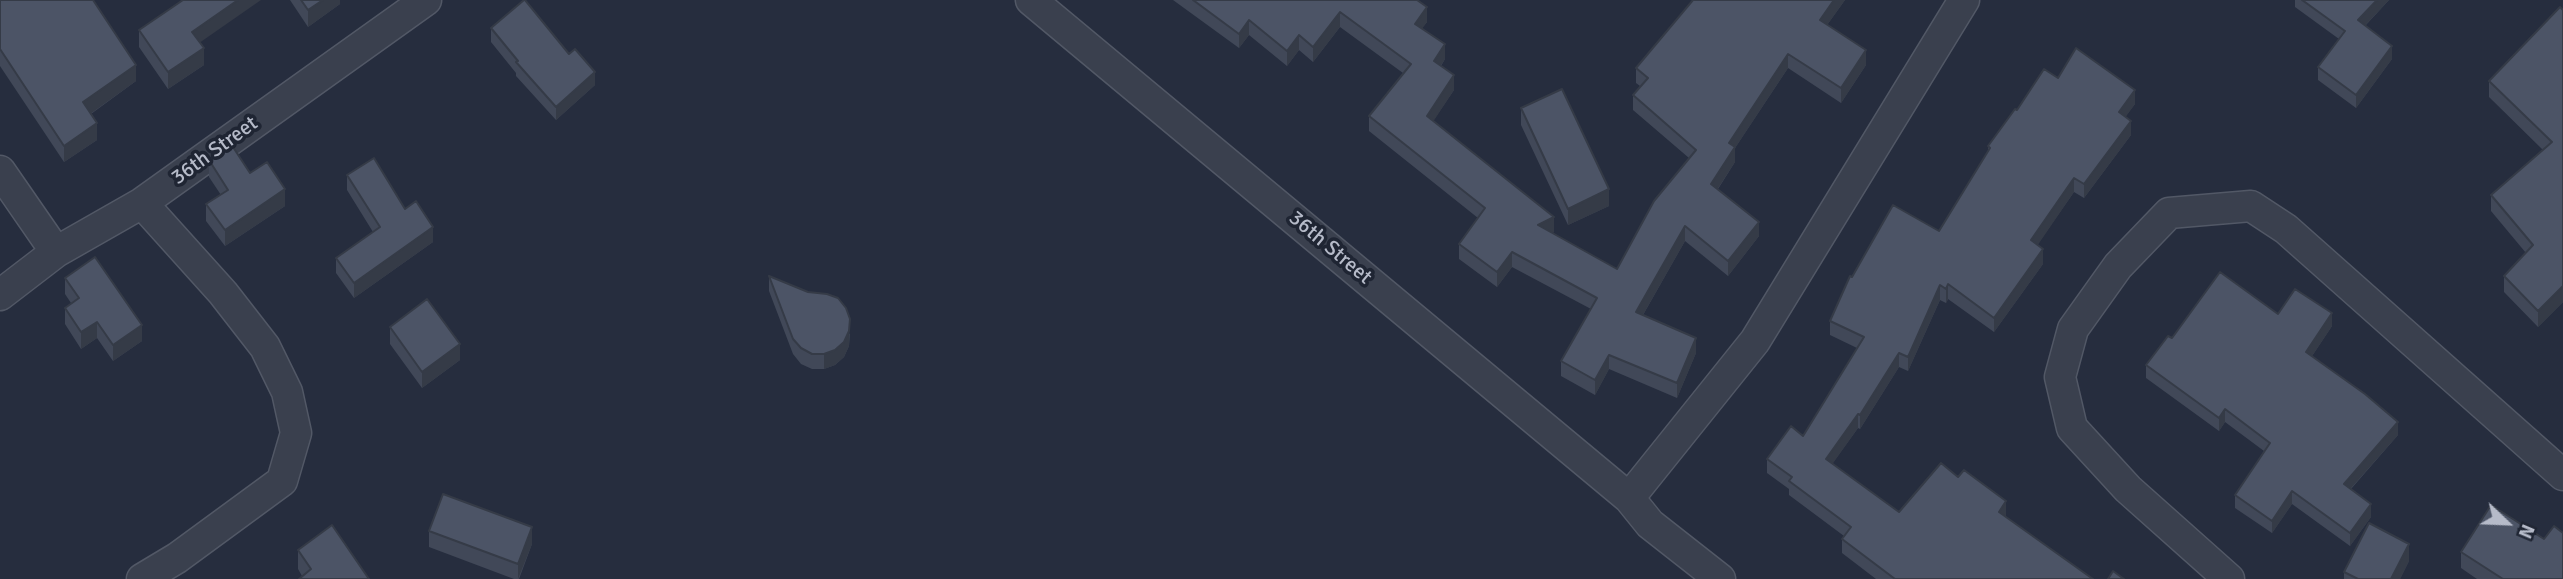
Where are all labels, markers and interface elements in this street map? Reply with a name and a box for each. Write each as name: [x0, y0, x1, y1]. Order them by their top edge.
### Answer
street label: 36th Street: [167, 111, 263, 191]
street label: 36th Street: [1283, 206, 1377, 290]
north arrow: [2472, 488, 2542, 558]
text: N: [2513, 520, 2540, 542]

